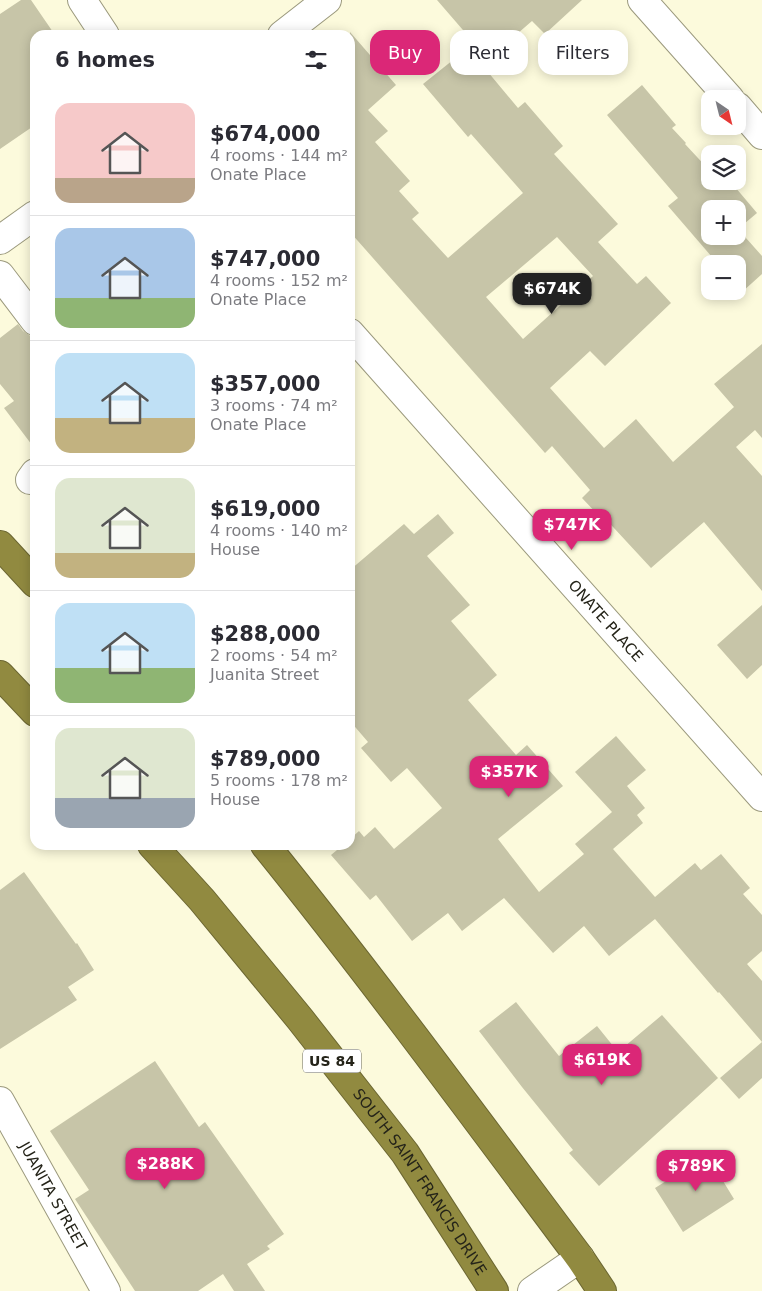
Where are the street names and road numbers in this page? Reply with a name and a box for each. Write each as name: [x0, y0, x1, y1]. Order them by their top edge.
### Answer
street label: ONATE PLACE: [565, 576, 647, 665]
road number: US 84: [303, 1050, 361, 1072]
street label: SOUTH SAINT FRANCIS DRIVE: [349, 1085, 490, 1279]
street label: JUANITA STREET: [15, 1138, 91, 1254]

